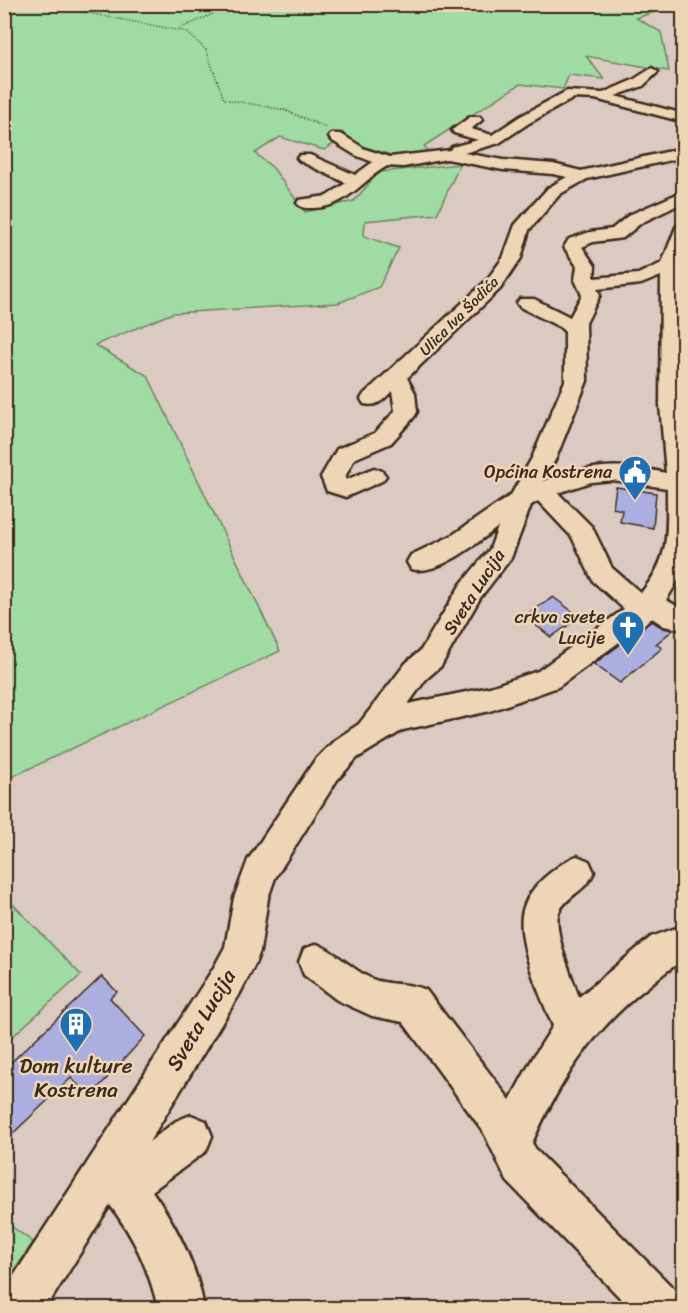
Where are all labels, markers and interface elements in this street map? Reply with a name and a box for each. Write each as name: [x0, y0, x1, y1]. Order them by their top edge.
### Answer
street label: Ulica Iva Šodića: [413, 270, 505, 362]
public building icon: Općina Kostrena: [617, 454, 653, 501]
place label: Općina Kostrena: [484, 456, 613, 488]
street label: Sveta Lucija: [434, 542, 514, 642]
place label: crkva svete Lucije: [515, 601, 605, 654]
church icon: crkva svete Lucije: [610, 609, 646, 656]
street label: Sveta Lucija: [155, 961, 247, 1078]
building icon: Dom kulture Kostrena: [58, 1006, 94, 1053]
place label: Dom kulture Kostrena: [19, 1047, 133, 1109]

